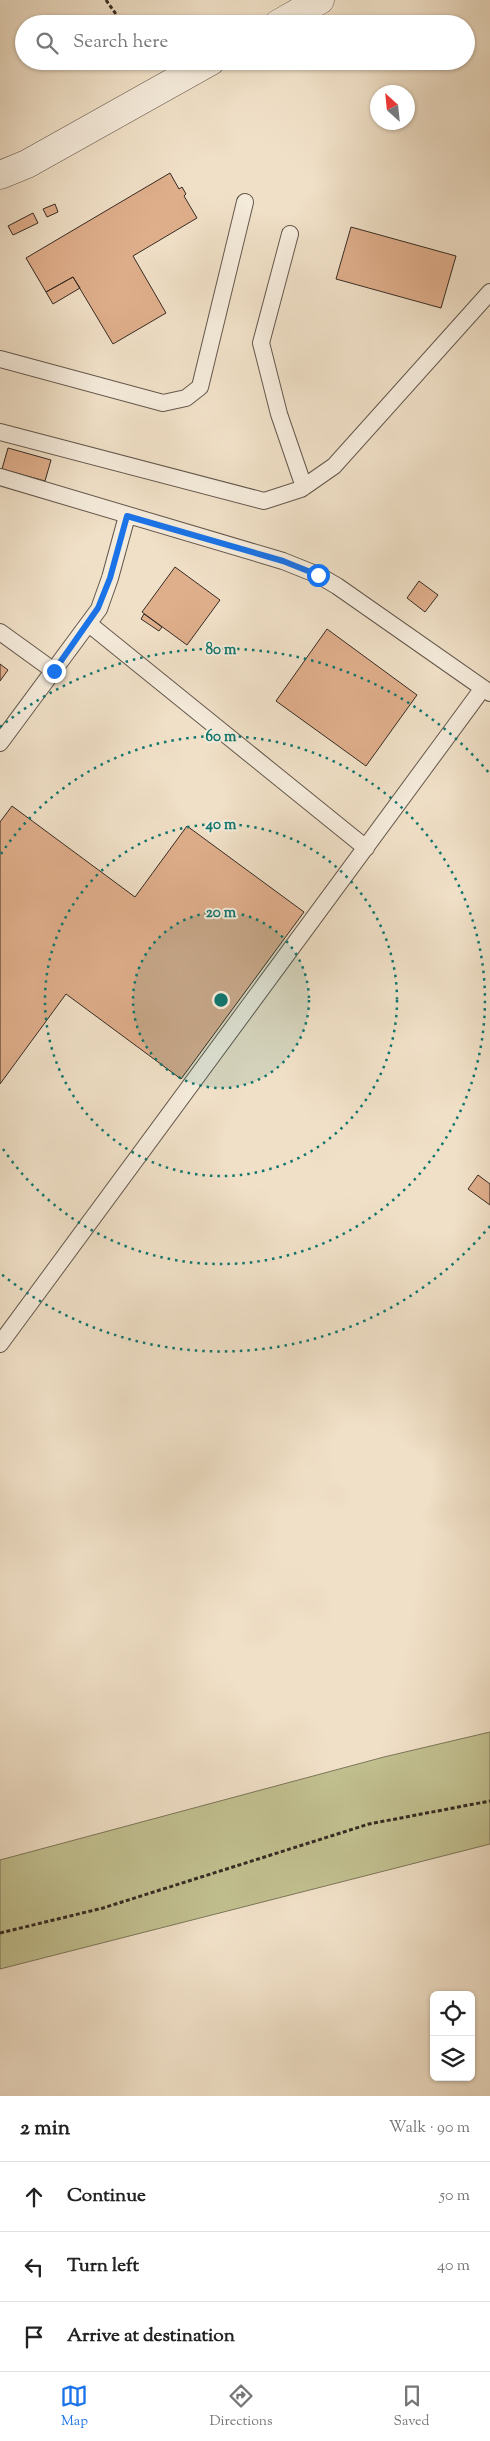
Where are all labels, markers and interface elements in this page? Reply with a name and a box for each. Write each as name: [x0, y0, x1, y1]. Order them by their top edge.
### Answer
search box: [15, 15, 475, 70]
icon: search: [33, 29, 61, 57]
text: Search here: [73, 29, 168, 56]
north arrow: [370, 85, 415, 130]
route start: [307, 564, 330, 587]
text: 80 m: [205, 640, 237, 661]
route end: [43, 660, 66, 683]
text: 60 m: [206, 727, 237, 748]
text: 40 m: [205, 815, 237, 836]
text: 20 m: [206, 903, 237, 924]
centre of rings: [212, 991, 230, 1009]
map controls: [430, 1991, 475, 2081]
button: locate: [430, 1991, 475, 2036]
button: layers: [430, 2036, 475, 2081]
text: 2 min: [20, 2114, 70, 2144]
text: Walk · 90 m: [389, 2117, 470, 2140]
icon: ahead: [20, 2183, 48, 2211]
text: Continue: [67, 2183, 146, 2210]
text: 50 m: [439, 2185, 470, 2208]
icon: left: [20, 2253, 48, 2281]
text: Turn left: [67, 2253, 139, 2280]
text: 40 m: [437, 2255, 470, 2278]
icon: arrive: [20, 2323, 48, 2351]
text: Arrive at destination: [67, 2323, 235, 2350]
tab: Map: [60, 2382, 88, 2432]
tab: Directions: [209, 2382, 273, 2432]
tab: Saved: [394, 2382, 429, 2432]

